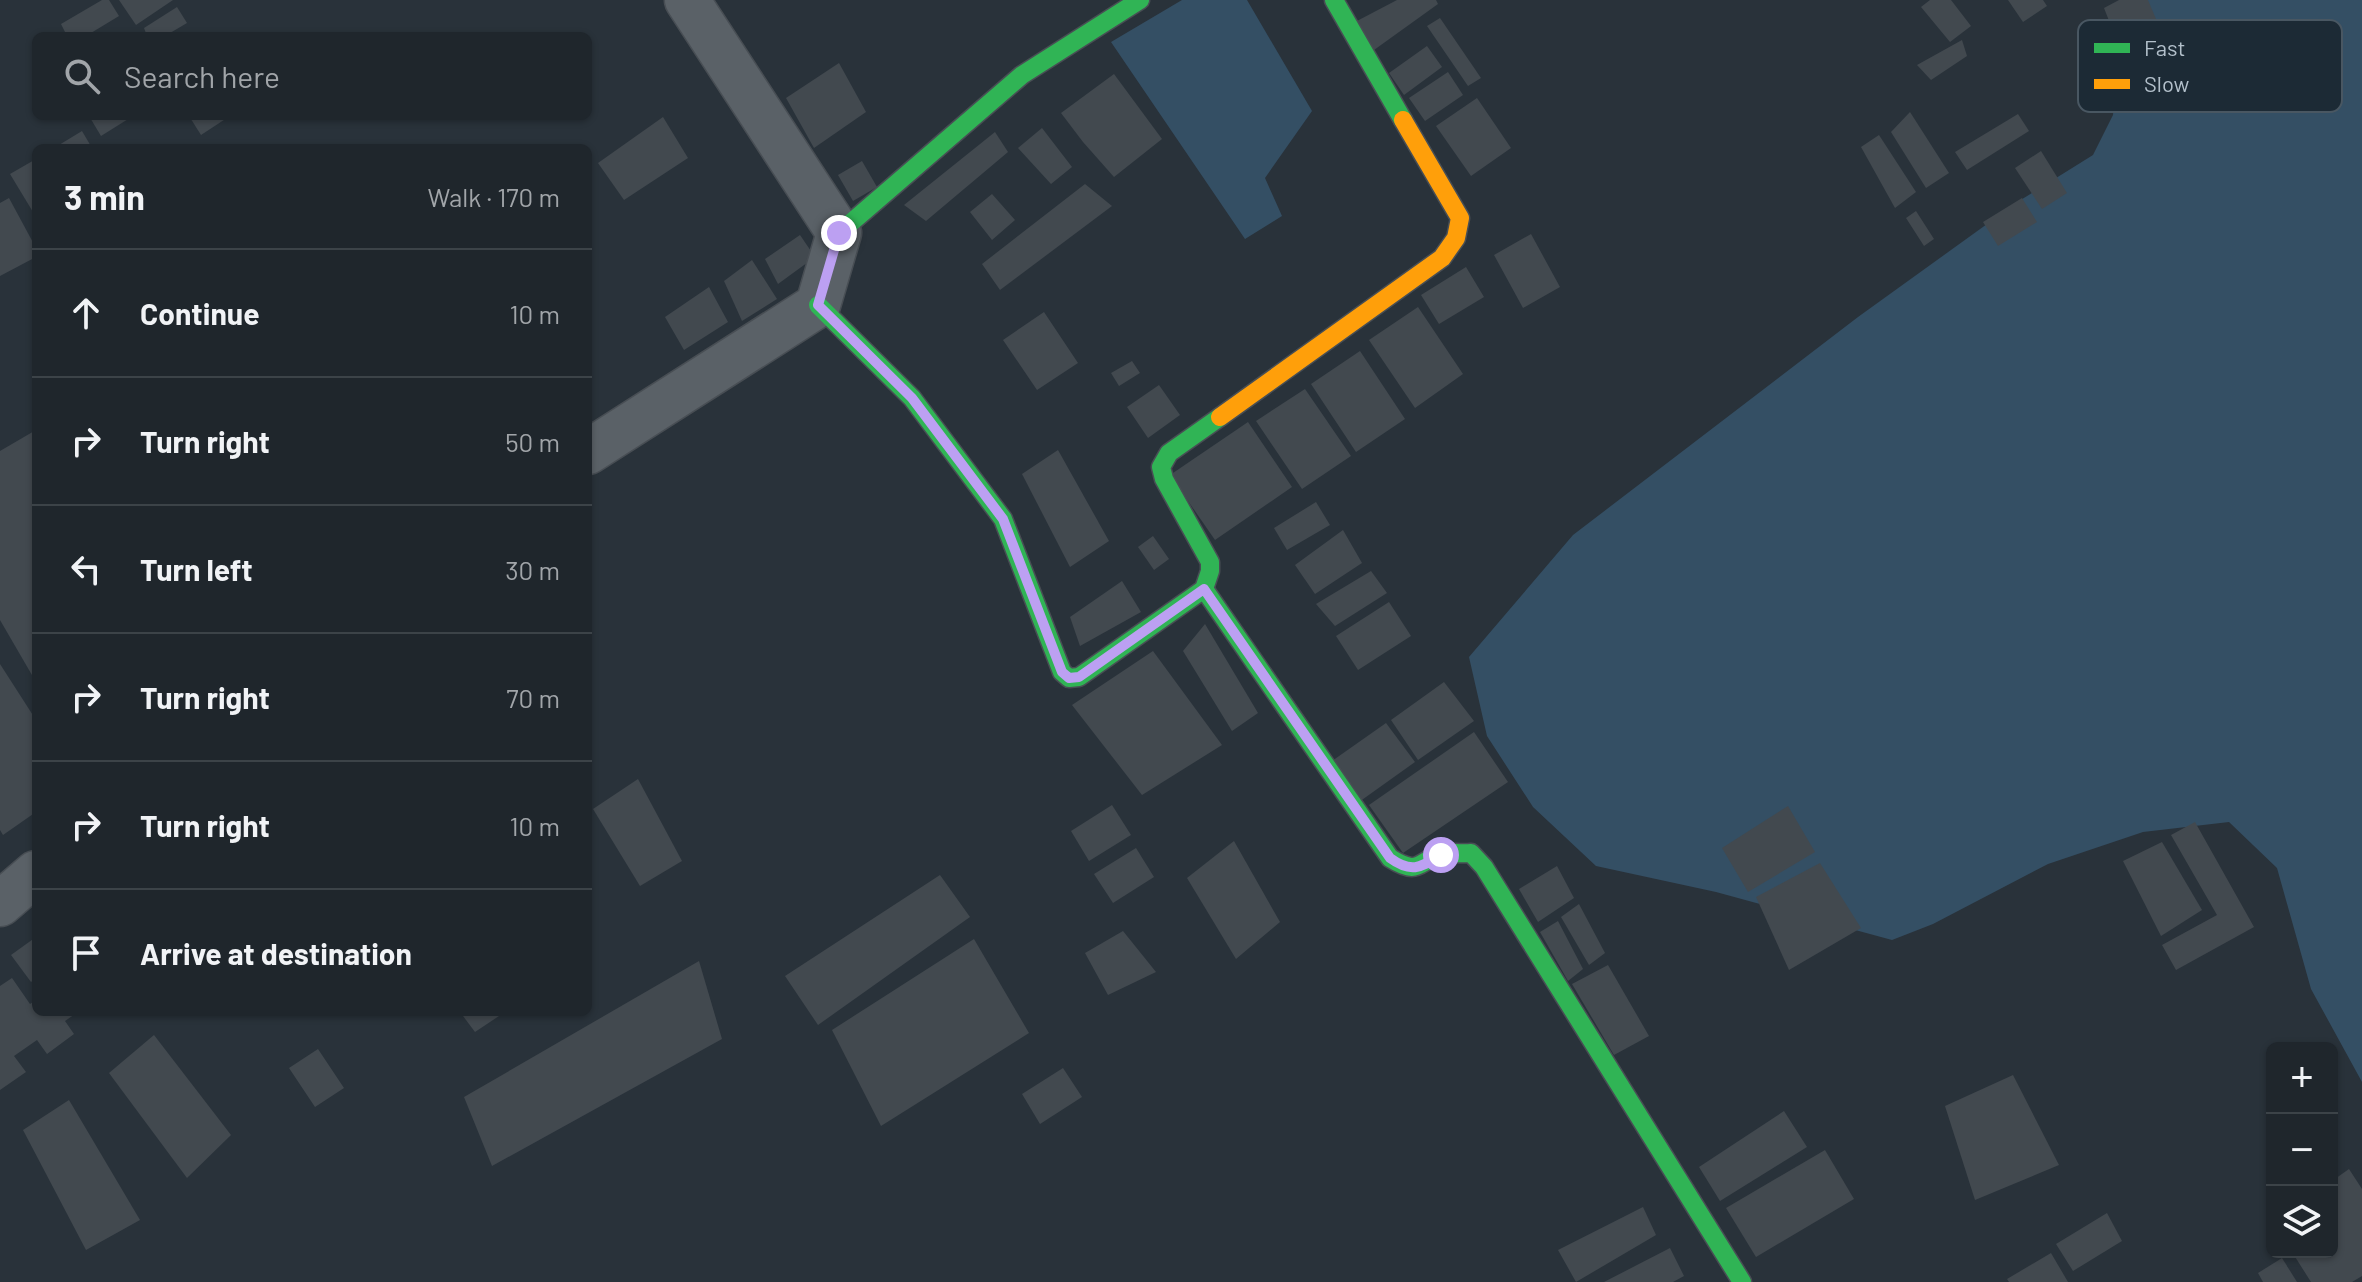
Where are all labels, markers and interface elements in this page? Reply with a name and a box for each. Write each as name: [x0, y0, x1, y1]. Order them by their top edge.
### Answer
legend: [2078, 20, 2342, 112]
search box: [32, 32, 592, 120]
text: Fast: [2144, 34, 2186, 60]
icon: search: [60, 54, 104, 98]
text: Search here: [124, 58, 280, 94]
text: Slow: [2144, 70, 2189, 96]
text: 3 min: [64, 176, 145, 217]
text: Walk · 170 m: [427, 181, 560, 212]
route end: [821, 215, 857, 251]
icon: ahead: [64, 291, 108, 335]
text: Continue: [140, 295, 260, 331]
text: 10 m: [510, 298, 560, 329]
icon: right: [64, 419, 108, 463]
text: Turn right: [140, 423, 270, 459]
text: 50 m: [505, 426, 560, 457]
icon: left: [64, 547, 108, 591]
text: Turn left: [140, 551, 253, 587]
text: 30 m: [505, 554, 560, 585]
icon: right: [64, 675, 108, 719]
text: Turn right: [140, 679, 270, 715]
text: 70 m: [506, 682, 560, 713]
icon: right: [64, 803, 108, 847]
text: Turn right: [140, 807, 270, 843]
text: 10 m: [510, 810, 560, 841]
route start: [1423, 837, 1459, 873]
icon: arrive: [64, 931, 108, 975]
text: Arrive at destination: [140, 935, 412, 971]
map controls: [2266, 1042, 2338, 1258]
button: +: [2266, 1042, 2338, 1114]
button: −: [2266, 1114, 2338, 1186]
button: layers: [2266, 1186, 2338, 1258]

